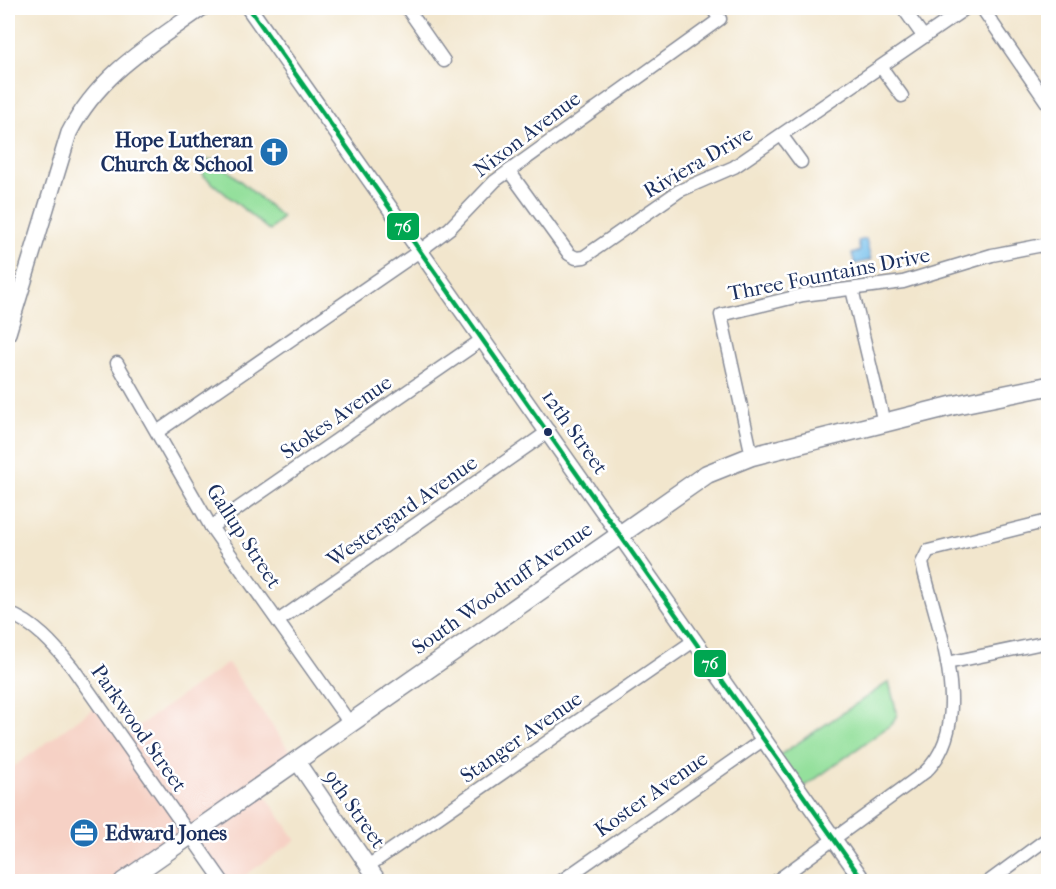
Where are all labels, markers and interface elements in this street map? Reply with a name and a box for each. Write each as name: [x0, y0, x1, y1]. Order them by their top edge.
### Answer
street label: Nixon Avenue: [469, 86, 585, 182]
street label: Riviera Drive: [639, 121, 757, 203]
place label: Hope Lutheran Church & School: [101, 128, 254, 176]
church icon: Hope Lutheran Church & School: [258, 136, 290, 168]
line badge: 76: [386, 212, 420, 241]
text: 76: [394, 217, 412, 236]
street label: Three Fountains Drive: [726, 243, 932, 305]
street label: Stokes Avenue: [276, 370, 396, 464]
street label: 12th Street: [537, 385, 613, 479]
unlabelled marker: [542, 426, 554, 438]
street label: Westergard Avenue: [322, 450, 482, 572]
street label: Gallup Street: [201, 479, 287, 593]
street label: South Woodruff Avenue: [407, 517, 597, 659]
line badge: 76: [693, 649, 727, 678]
text: 76: [701, 654, 719, 673]
street label: Parkwood Street: [86, 660, 192, 797]
street label: Stanger Avenue: [456, 686, 586, 788]
street label: Koster Avenue: [590, 746, 712, 842]
street label: 9th Street: [319, 765, 391, 853]
office icon: Edward Jones: [68, 817, 100, 849]
place label: Edward Jones: [105, 821, 227, 845]

